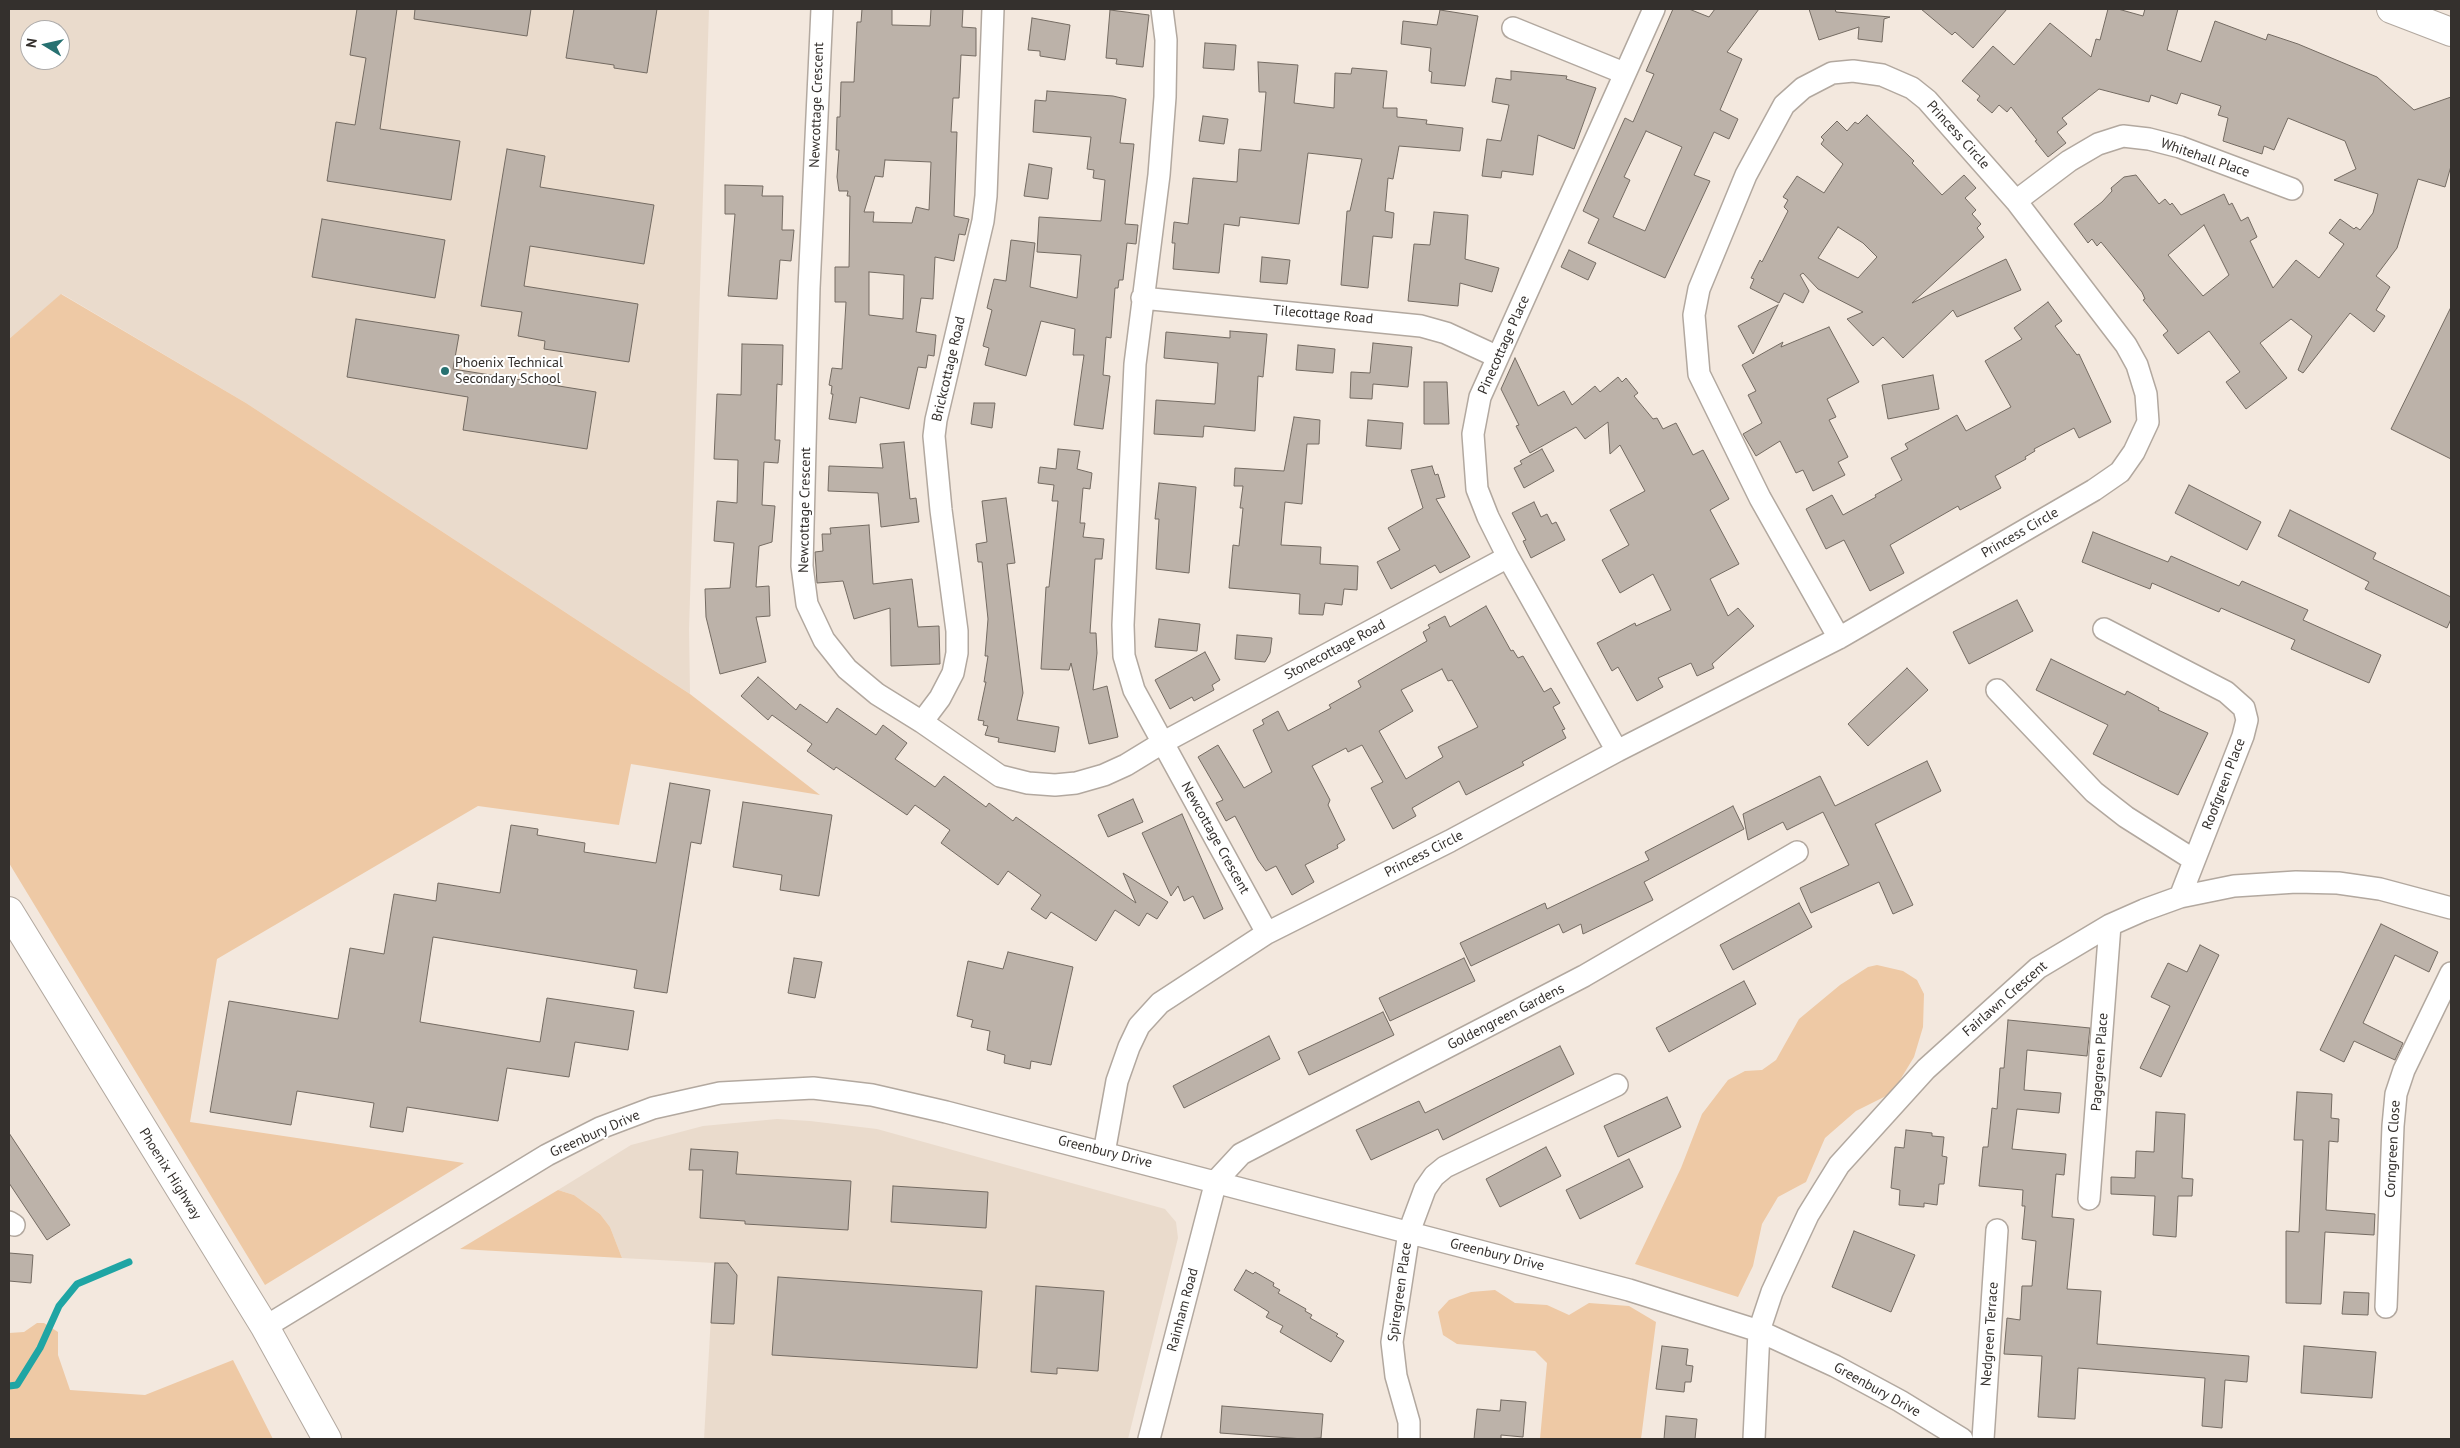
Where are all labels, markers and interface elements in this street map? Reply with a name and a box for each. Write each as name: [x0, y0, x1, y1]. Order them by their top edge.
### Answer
north arrow: [20, 20, 70, 70]
text: N: [22, 37, 41, 49]
street label: Newcottage Crescent: [806, 42, 828, 168]
street label: Princess Circle: [1923, 97, 1993, 173]
street label: Whitehall Place: [2158, 135, 2252, 181]
street label: Pinecottage Place: [1475, 293, 1533, 397]
street label: Tilecottage Road: [1272, 302, 1374, 328]
street label: Brickcottage Road: [929, 315, 969, 423]
place label: Phoenix Technical Secondary School: [455, 355, 563, 388]
marker: Phoenix Technical Secondary School: [439, 365, 451, 377]
street label: Newcottage Crescent: [796, 447, 814, 573]
street label: Princess Circle: [1978, 504, 2062, 562]
street label: Stonecottage Road: [1282, 616, 1388, 684]
street label: Roofgreen Place: [2199, 736, 2249, 832]
street label: Newcottage Crescent: [1177, 779, 1253, 897]
street label: Princess Circle: [1382, 827, 1466, 881]
street label: Fairlawn Crescent: [1959, 958, 2051, 1040]
street label: Goldengreen Gardens: [1445, 980, 1567, 1054]
street label: Pagegreen Place: [2088, 1012, 2112, 1112]
street label: Corngreen Close: [2382, 1100, 2404, 1198]
street label: Greenbury Drive: [547, 1107, 643, 1161]
street label: Phoenix Highway: [135, 1125, 205, 1223]
street label: Greenbury Drive: [1056, 1132, 1154, 1172]
street label: Greenbury Drive: [1448, 1235, 1546, 1275]
street label: Spiregreen Place: [1385, 1241, 1415, 1343]
street label: Rainham Road: [1164, 1266, 1202, 1354]
street label: Nedgreen Terrace: [1978, 1281, 2002, 1387]
street label: Greenbury Drive: [1831, 1359, 1923, 1421]

